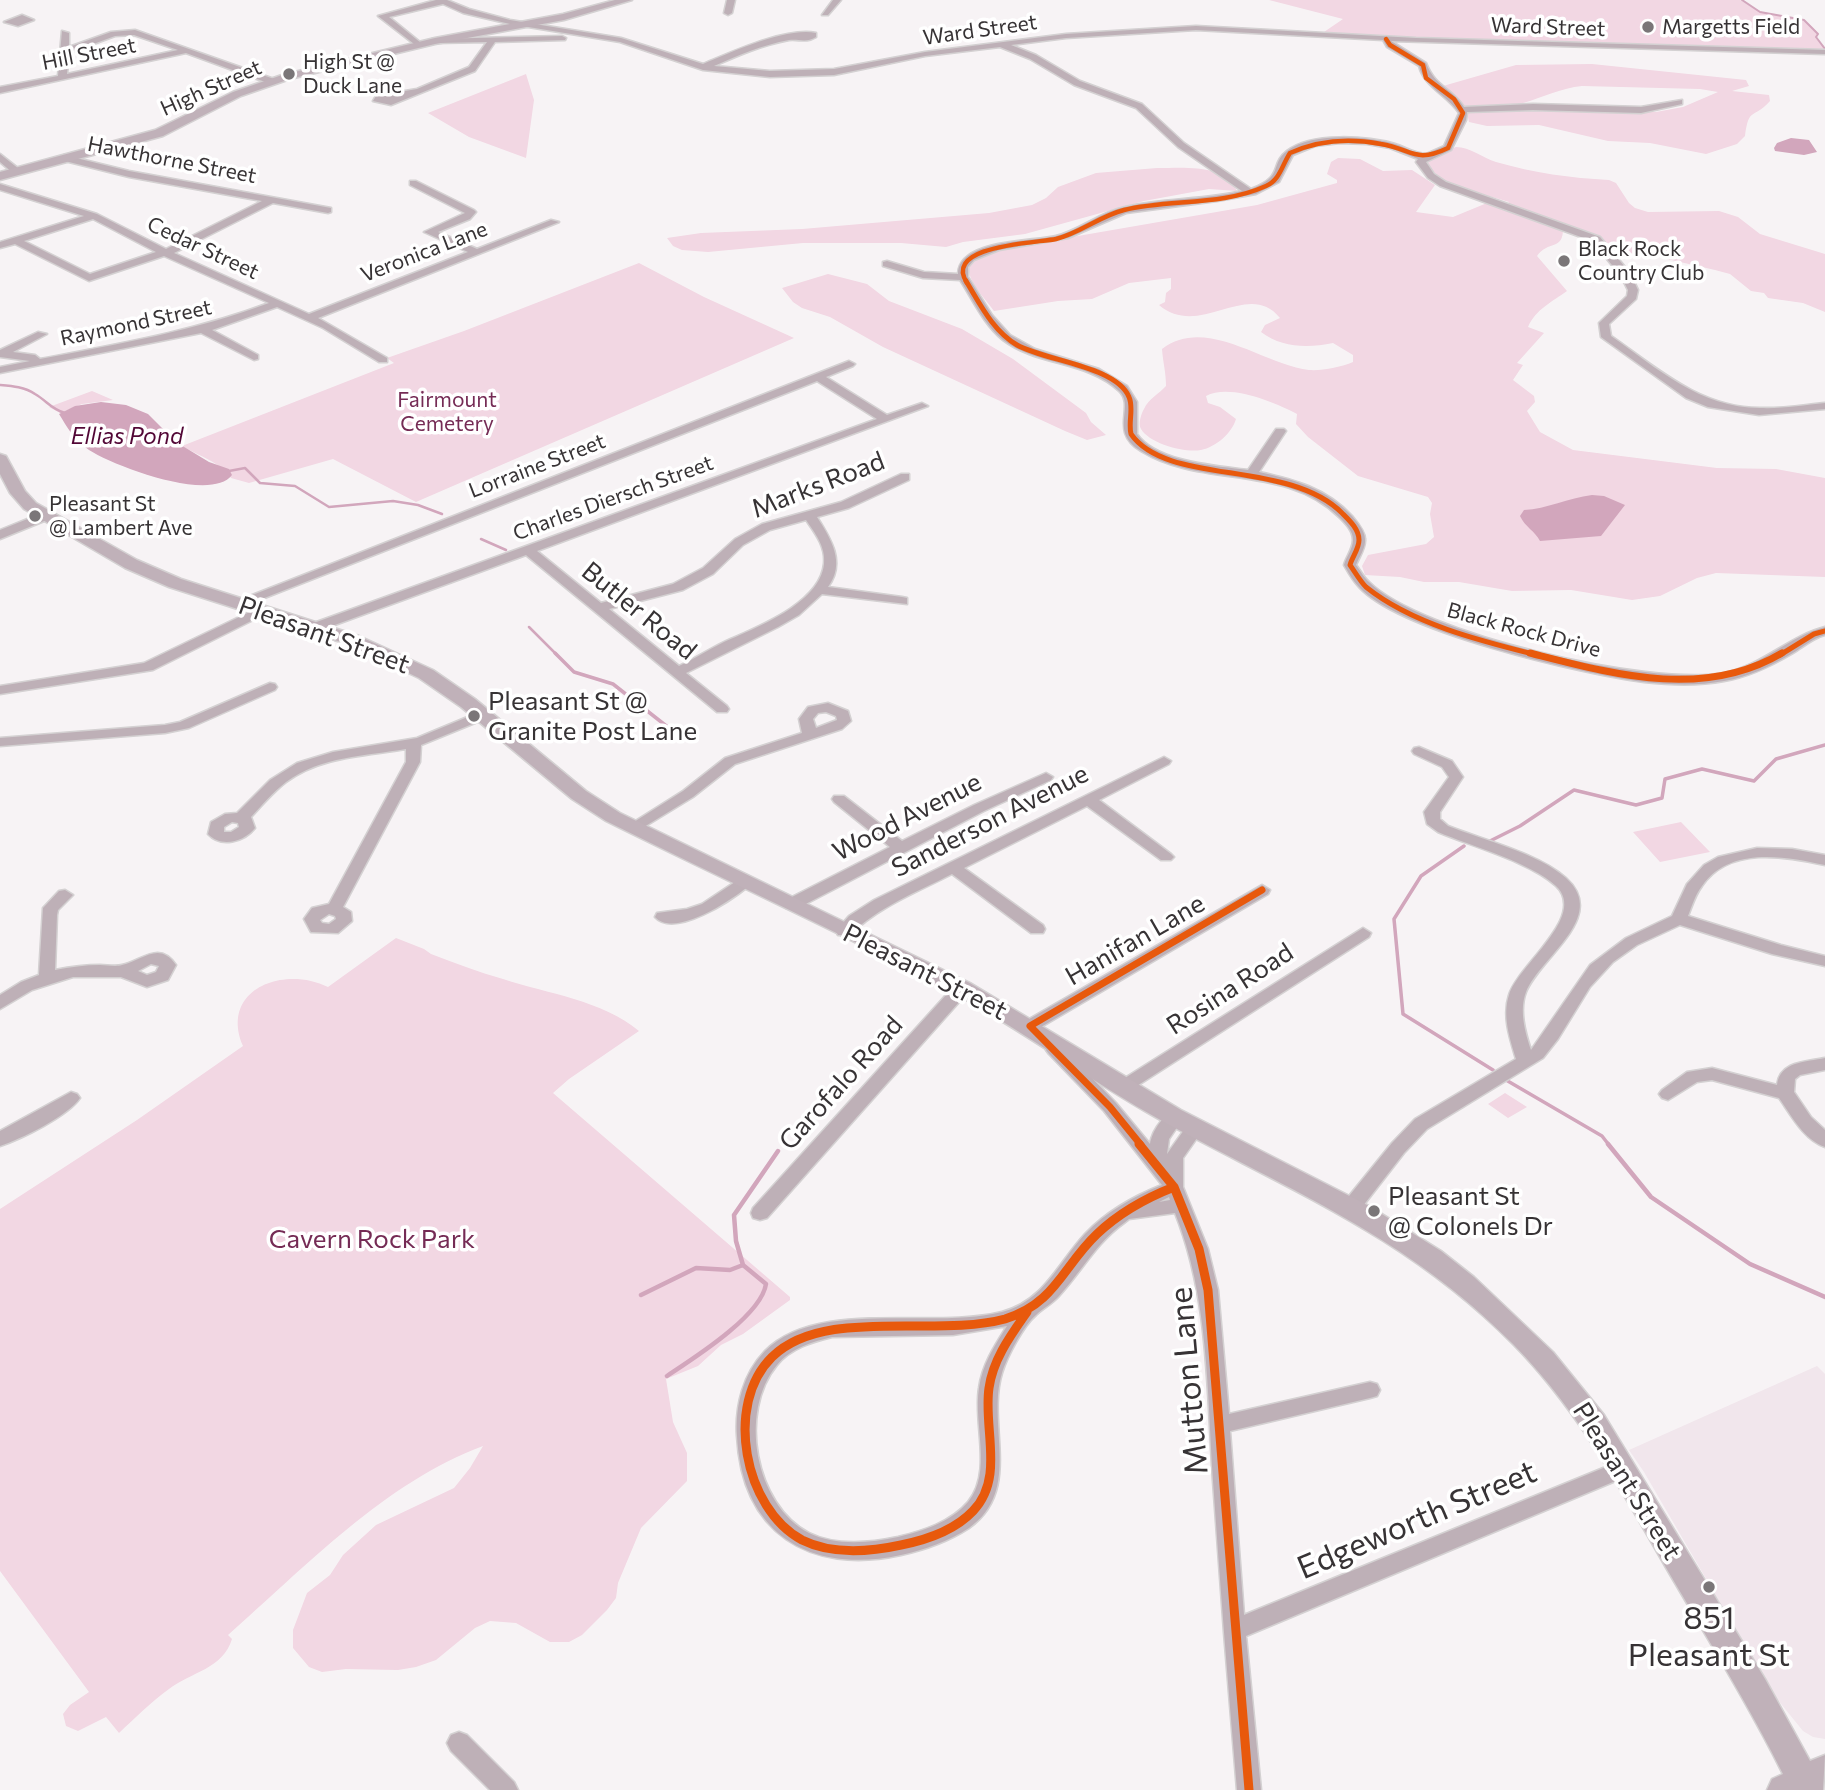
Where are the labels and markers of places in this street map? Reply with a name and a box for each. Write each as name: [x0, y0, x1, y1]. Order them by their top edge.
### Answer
place label: Margetts Field: [1662, 14, 1800, 40]
marker: Margetts Field: [1640, 19, 1656, 35]
place label: High St @ Duck Lane: [303, 49, 402, 99]
marker: High St @ Duck Lane: [281, 66, 297, 82]
place label: Black Rock Country Club: [1578, 236, 1704, 286]
marker: Black Rock Country Club: [1556, 253, 1572, 269]
place label: Pleasant St @ Lambert Ave: [49, 491, 193, 541]
marker: Pleasant St @ Lambert Ave: [27, 508, 43, 524]
place label: Pleasant St @ Granite Post Lane: [488, 685, 697, 746]
marker: Pleasant St @ Granite Post Lane: [466, 708, 482, 724]
place label: Pleasant St @ Colonels Dr: [1388, 1180, 1553, 1242]
marker: Pleasant St @ Colonels Dr: [1366, 1203, 1382, 1219]
marker: 851 Pleasant St: [1701, 1579, 1717, 1595]
place label: 851 Pleasant St: [1628, 1599, 1790, 1674]

